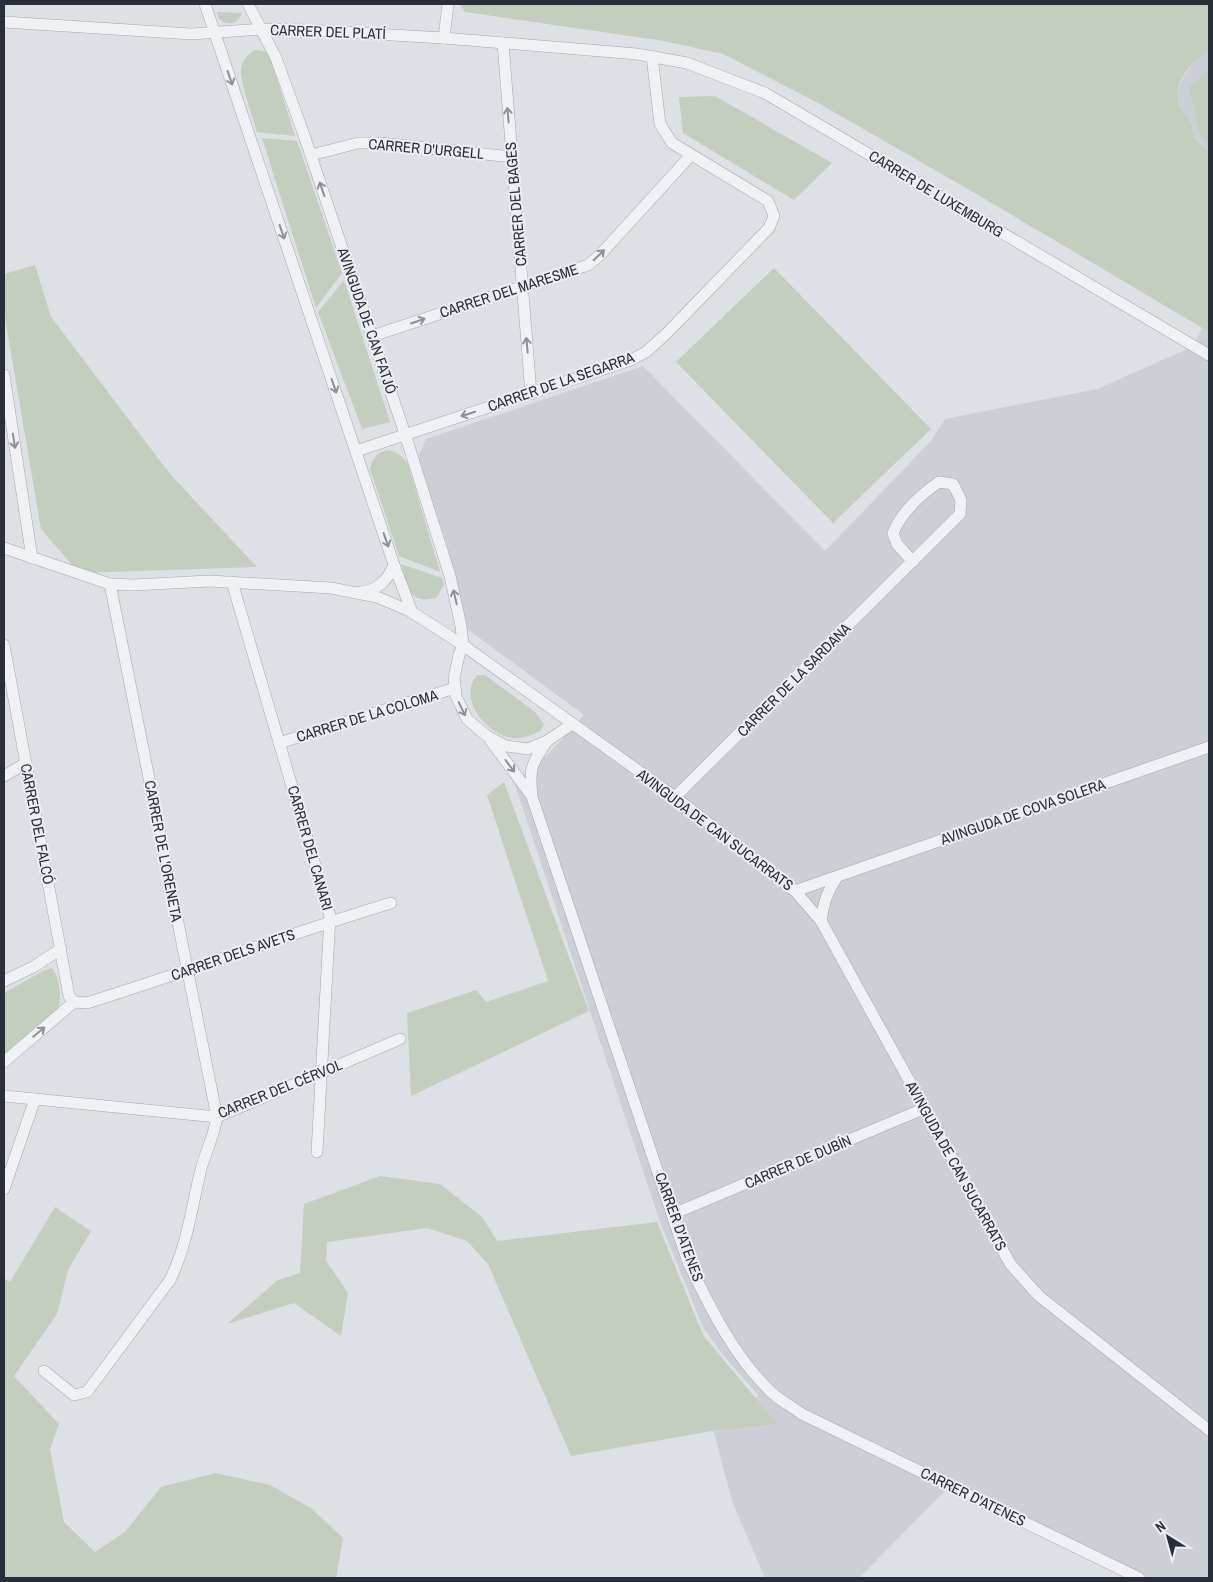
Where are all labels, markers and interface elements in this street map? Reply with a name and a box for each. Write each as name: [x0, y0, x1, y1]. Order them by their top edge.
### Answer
street label: CARRER DEL PLATÍ: [270, 19, 387, 44]
one-way arrow: [226, 70, 235, 86]
one-way arrow: [504, 107, 513, 123]
street label: CARRER D'URGELL: [367, 133, 485, 164]
street label: CARRER DEL BAGES: [500, 141, 531, 267]
street label: CARRER DE LUXEMBURG: [865, 145, 1008, 242]
one-way arrow: [317, 182, 326, 197]
one-way arrow: [278, 224, 287, 240]
street label: AVINGUDA DE CAN FATJÓ: [332, 244, 402, 397]
one-way arrow: [592, 249, 605, 261]
street label: CARRER DEL MARESME: [437, 258, 581, 323]
one-way arrow: [410, 316, 425, 325]
one-way arrow: [522, 338, 531, 354]
street label: CARRER DE LA SEGARRA: [485, 346, 638, 416]
one-way arrow: [330, 378, 339, 394]
one-way arrow: [460, 410, 476, 419]
one-way arrow: [9, 432, 19, 448]
one-way arrow: [382, 532, 391, 548]
one-way arrow: [450, 590, 459, 606]
street label: CARRER DE LA SARDANA: [732, 618, 856, 741]
street label: CARRER DE LA COLOMA: [294, 684, 441, 747]
one-way arrow: [457, 701, 467, 716]
one-way arrow: [505, 759, 515, 773]
street label: CARRER DEL FALCÓ: [15, 762, 59, 886]
street label: AVINGUDA DE CAN SUCARRATS: [632, 763, 798, 895]
street label: AVINGUDA DE COVA SOLERA: [937, 773, 1109, 850]
street label: CARRER DE L'ORENETA: [139, 778, 188, 924]
street label: CARRER DEL CANARI: [283, 783, 338, 913]
street label: CARRER DELS AVETS: [168, 923, 298, 986]
one-way arrow: [32, 1026, 45, 1037]
street label: CARRER DEL CÉRVOL: [214, 1054, 345, 1123]
street label: AVINGUDA DE CAN SUCARRATS: [900, 1076, 1012, 1254]
street label: CARRER DE DUBÍN: [741, 1130, 854, 1194]
street label: CARRER D'ATENES: [650, 1169, 709, 1284]
street label: CARRER D'ATENES: [917, 1462, 1029, 1531]
north arrow: [1143, 1512, 1193, 1562]
text: N: [1151, 1517, 1169, 1536]

